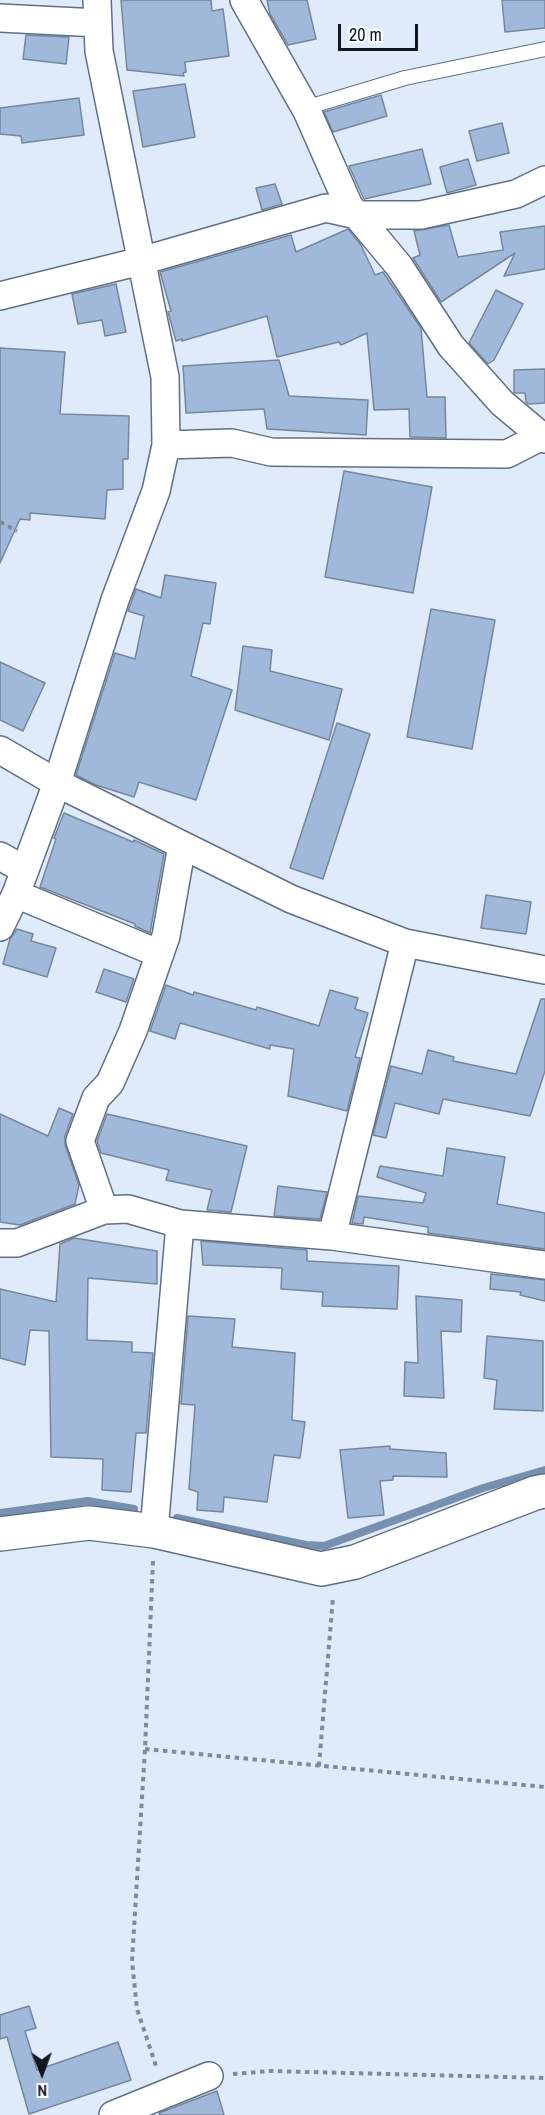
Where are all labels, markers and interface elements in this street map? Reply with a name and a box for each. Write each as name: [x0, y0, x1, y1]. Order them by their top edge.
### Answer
scale bar: [341, 12, 420, 50]
text: 20 m: [349, 22, 382, 47]
north arrow: [12, 2043, 72, 2103]
text: N: [37, 2080, 47, 2102]

